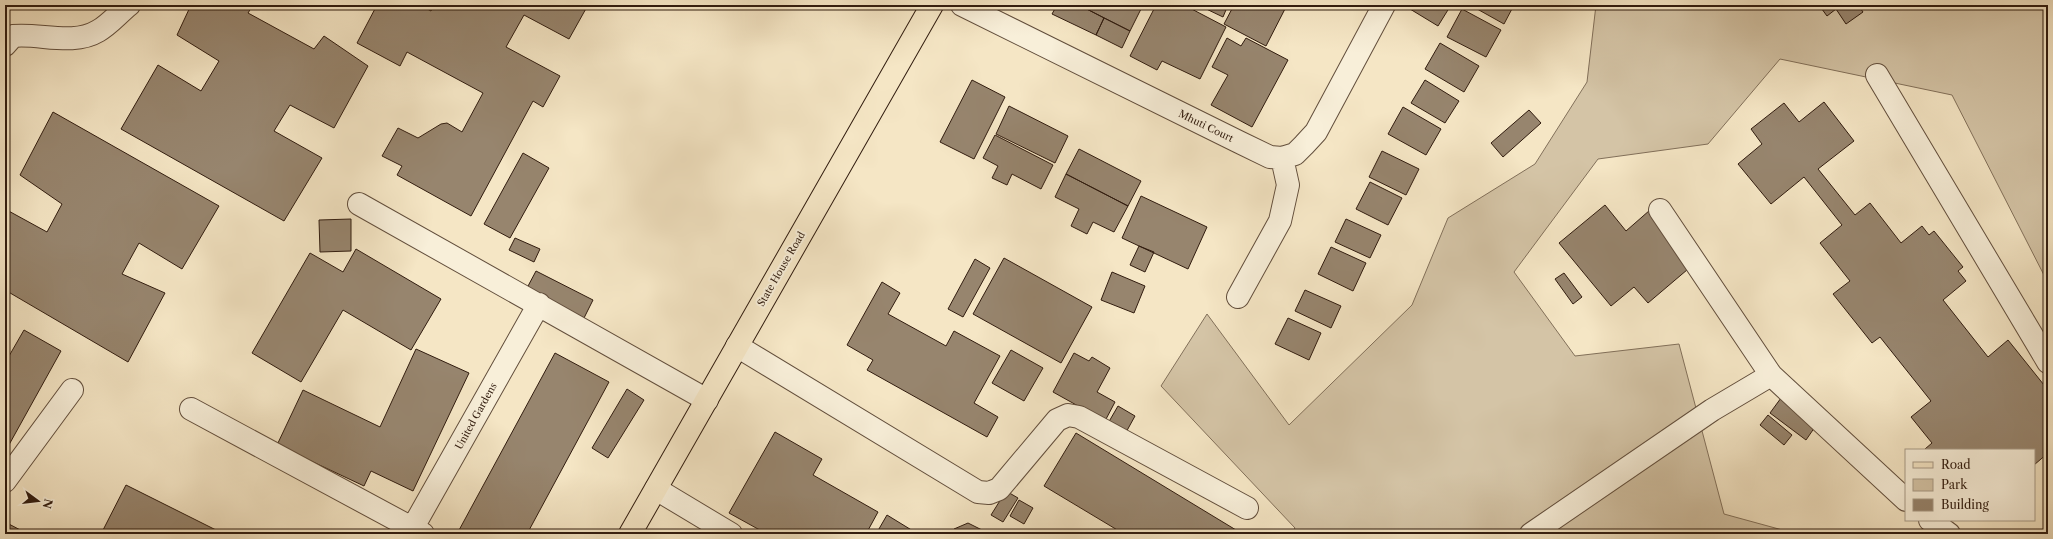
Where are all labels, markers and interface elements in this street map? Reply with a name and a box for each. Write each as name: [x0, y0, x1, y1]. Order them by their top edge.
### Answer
street label: Mhuti Court: [1176, 107, 1236, 145]
street label: State House Road: [754, 229, 808, 309]
street label: United Gardens: [452, 380, 500, 452]
legend: [1905, 449, 2035, 521]
text: Road: [1941, 457, 1971, 472]
text: Park: [1941, 477, 1968, 492]
north arrow: [18, 481, 58, 521]
text: N: [40, 497, 56, 510]
text: Building: [1941, 497, 1989, 512]

